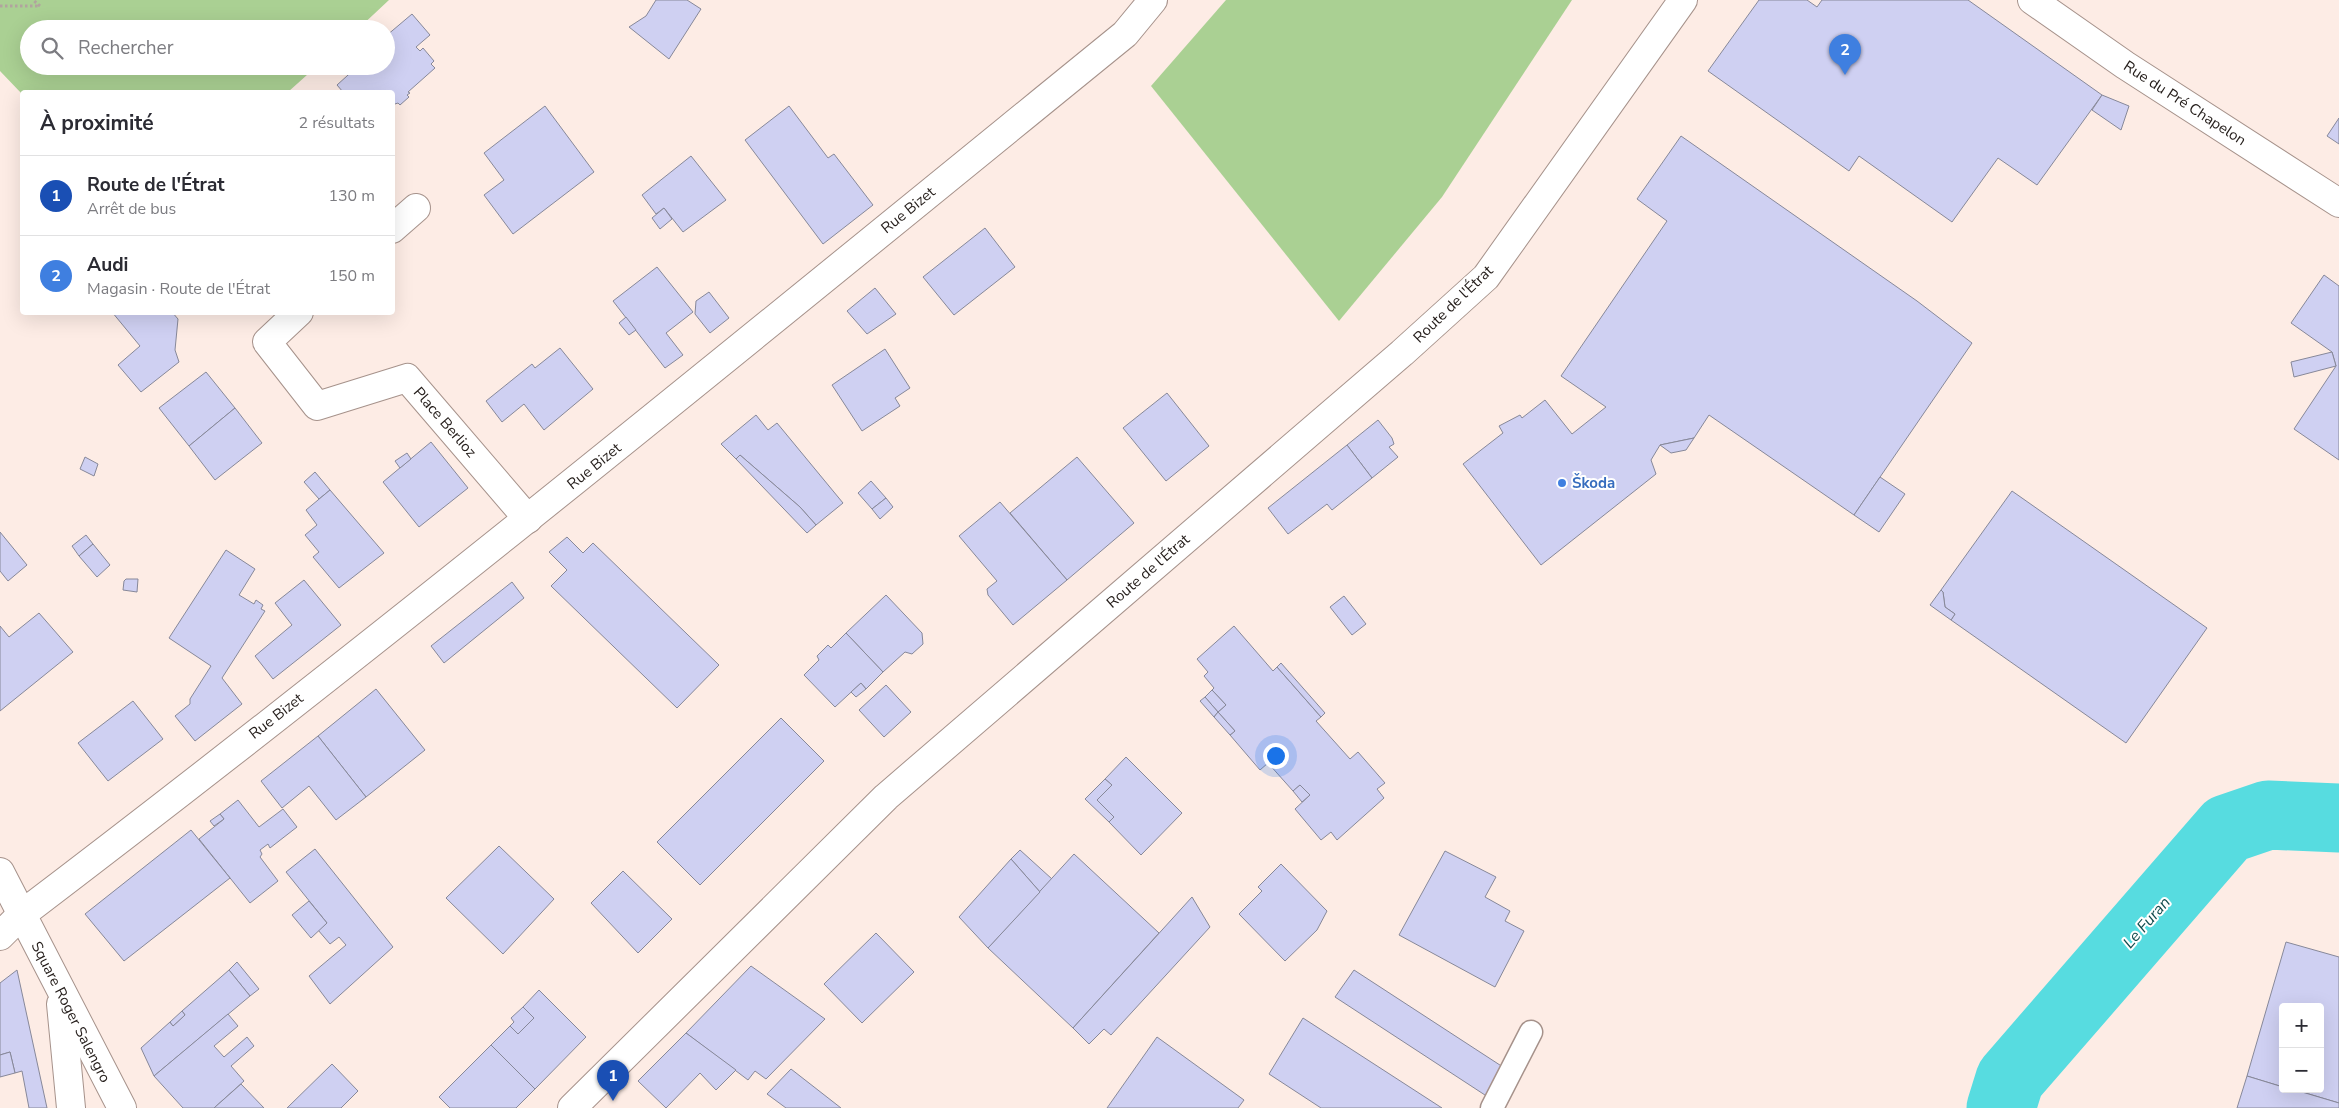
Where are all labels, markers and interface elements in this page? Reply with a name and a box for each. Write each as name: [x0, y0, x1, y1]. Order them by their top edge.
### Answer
search box: [20, 20, 395, 75]
icon: search: [38, 34, 66, 62]
pin: 2: [1829, 34, 1861, 75]
text: Rechercher: [78, 35, 173, 61]
street label: Rue du Pré Chapelon: [2120, 56, 2250, 150]
text: À proximité: [40, 109, 154, 137]
text: 2 résultats: [299, 112, 375, 134]
text: Route de l'Étrat: [87, 172, 225, 198]
street label: Rue Bizet: [877, 182, 940, 238]
text: 1: [51, 185, 61, 207]
text: 130 m: [328, 185, 375, 207]
text: Arrêt de bus: [87, 198, 176, 220]
text: Audi: [87, 252, 128, 278]
street label: Route de l'Étrat: [1409, 260, 1498, 347]
text: 2: [51, 265, 61, 287]
text: 150 m: [328, 265, 375, 287]
text: Magasin · Route de l'Étrat: [87, 278, 270, 300]
street label: Place Berlioz: [409, 383, 481, 461]
street label: Rue Bizet: [563, 438, 626, 494]
place label: Škoda: [1572, 473, 1615, 493]
marker: Škoda: [1556, 477, 1568, 489]
street label: Route de l'Étrat: [1102, 529, 1194, 613]
street label: Rue Bizet: [245, 688, 308, 744]
your location: [1263, 743, 1289, 769]
water label: Le Furan: [2118, 892, 2175, 953]
street label: Square Roger Salengro: [27, 938, 115, 1086]
map controls: [2279, 1003, 2324, 1093]
button: +: [2279, 1003, 2324, 1048]
button: −: [2279, 1048, 2324, 1093]
pin: 1: [597, 1060, 629, 1101]

